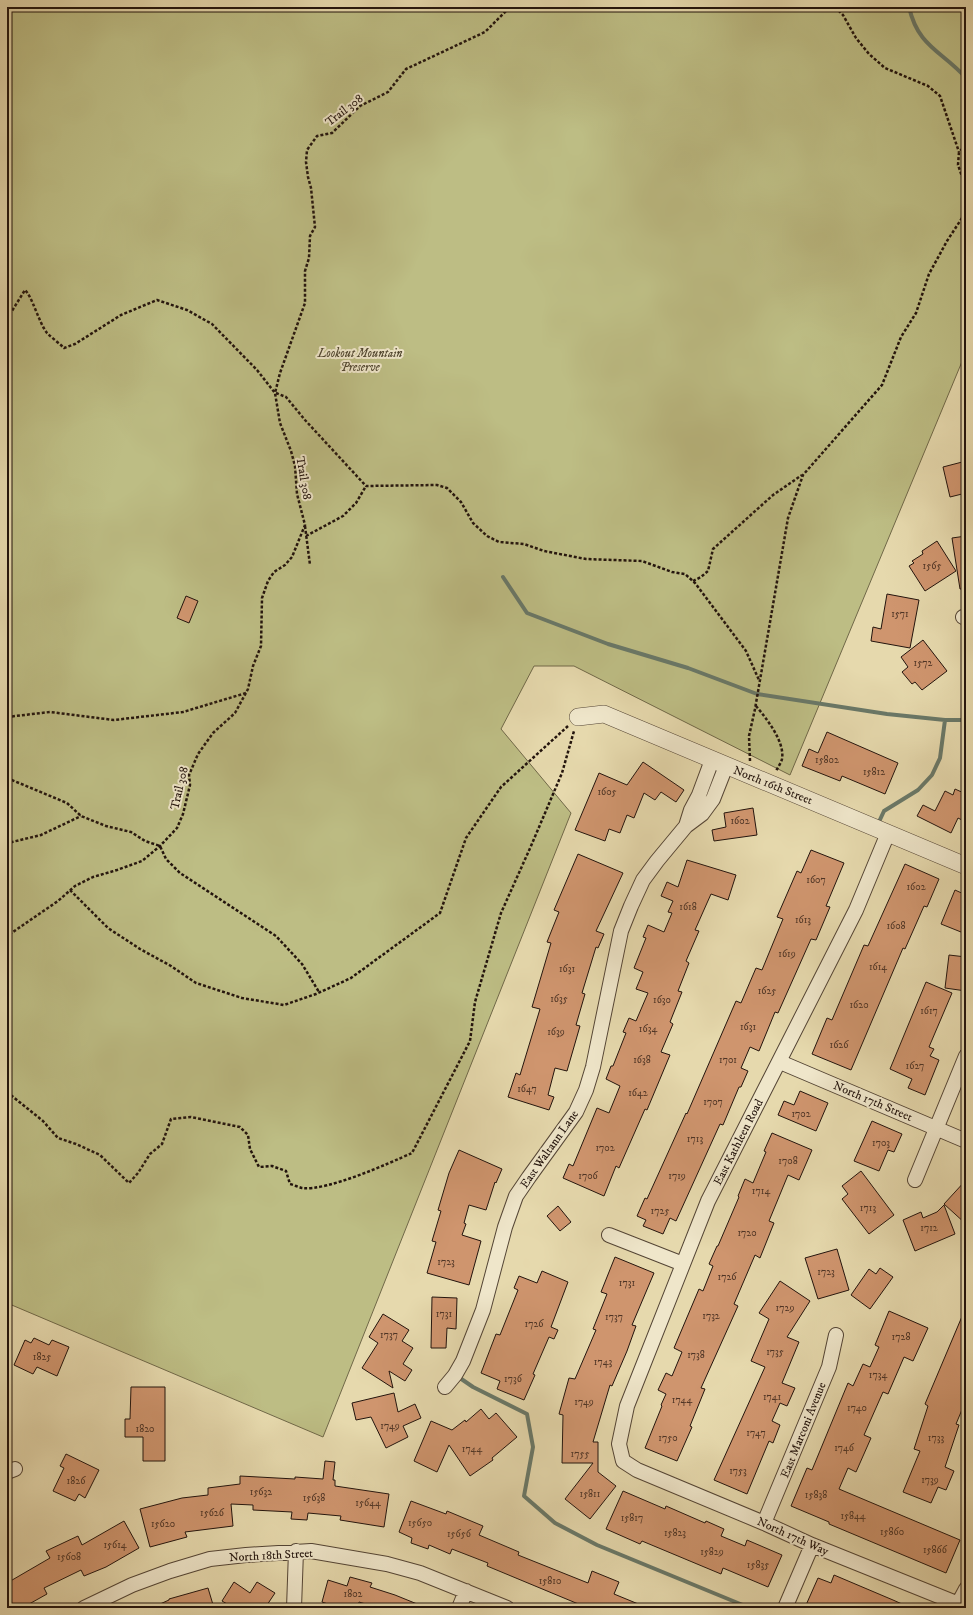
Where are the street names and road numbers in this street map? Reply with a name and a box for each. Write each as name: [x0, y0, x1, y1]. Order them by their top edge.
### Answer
street label: Trail 308: [322, 91, 366, 130]
street label: Trail 308: [292, 455, 315, 501]
street label: North 16th Street: [731, 763, 815, 808]
street label: Trail 308: [167, 765, 192, 811]
street label: North 17th Street: [831, 1078, 915, 1125]
street label: East Kathleen Road: [710, 1097, 767, 1188]
street label: East Waltann Lane: [517, 1107, 582, 1191]
street label: East Marconi Avenue: [777, 1380, 830, 1480]
street label: North 17th Way: [755, 1514, 831, 1559]
street label: North 18th Street: [229, 1546, 314, 1565]

